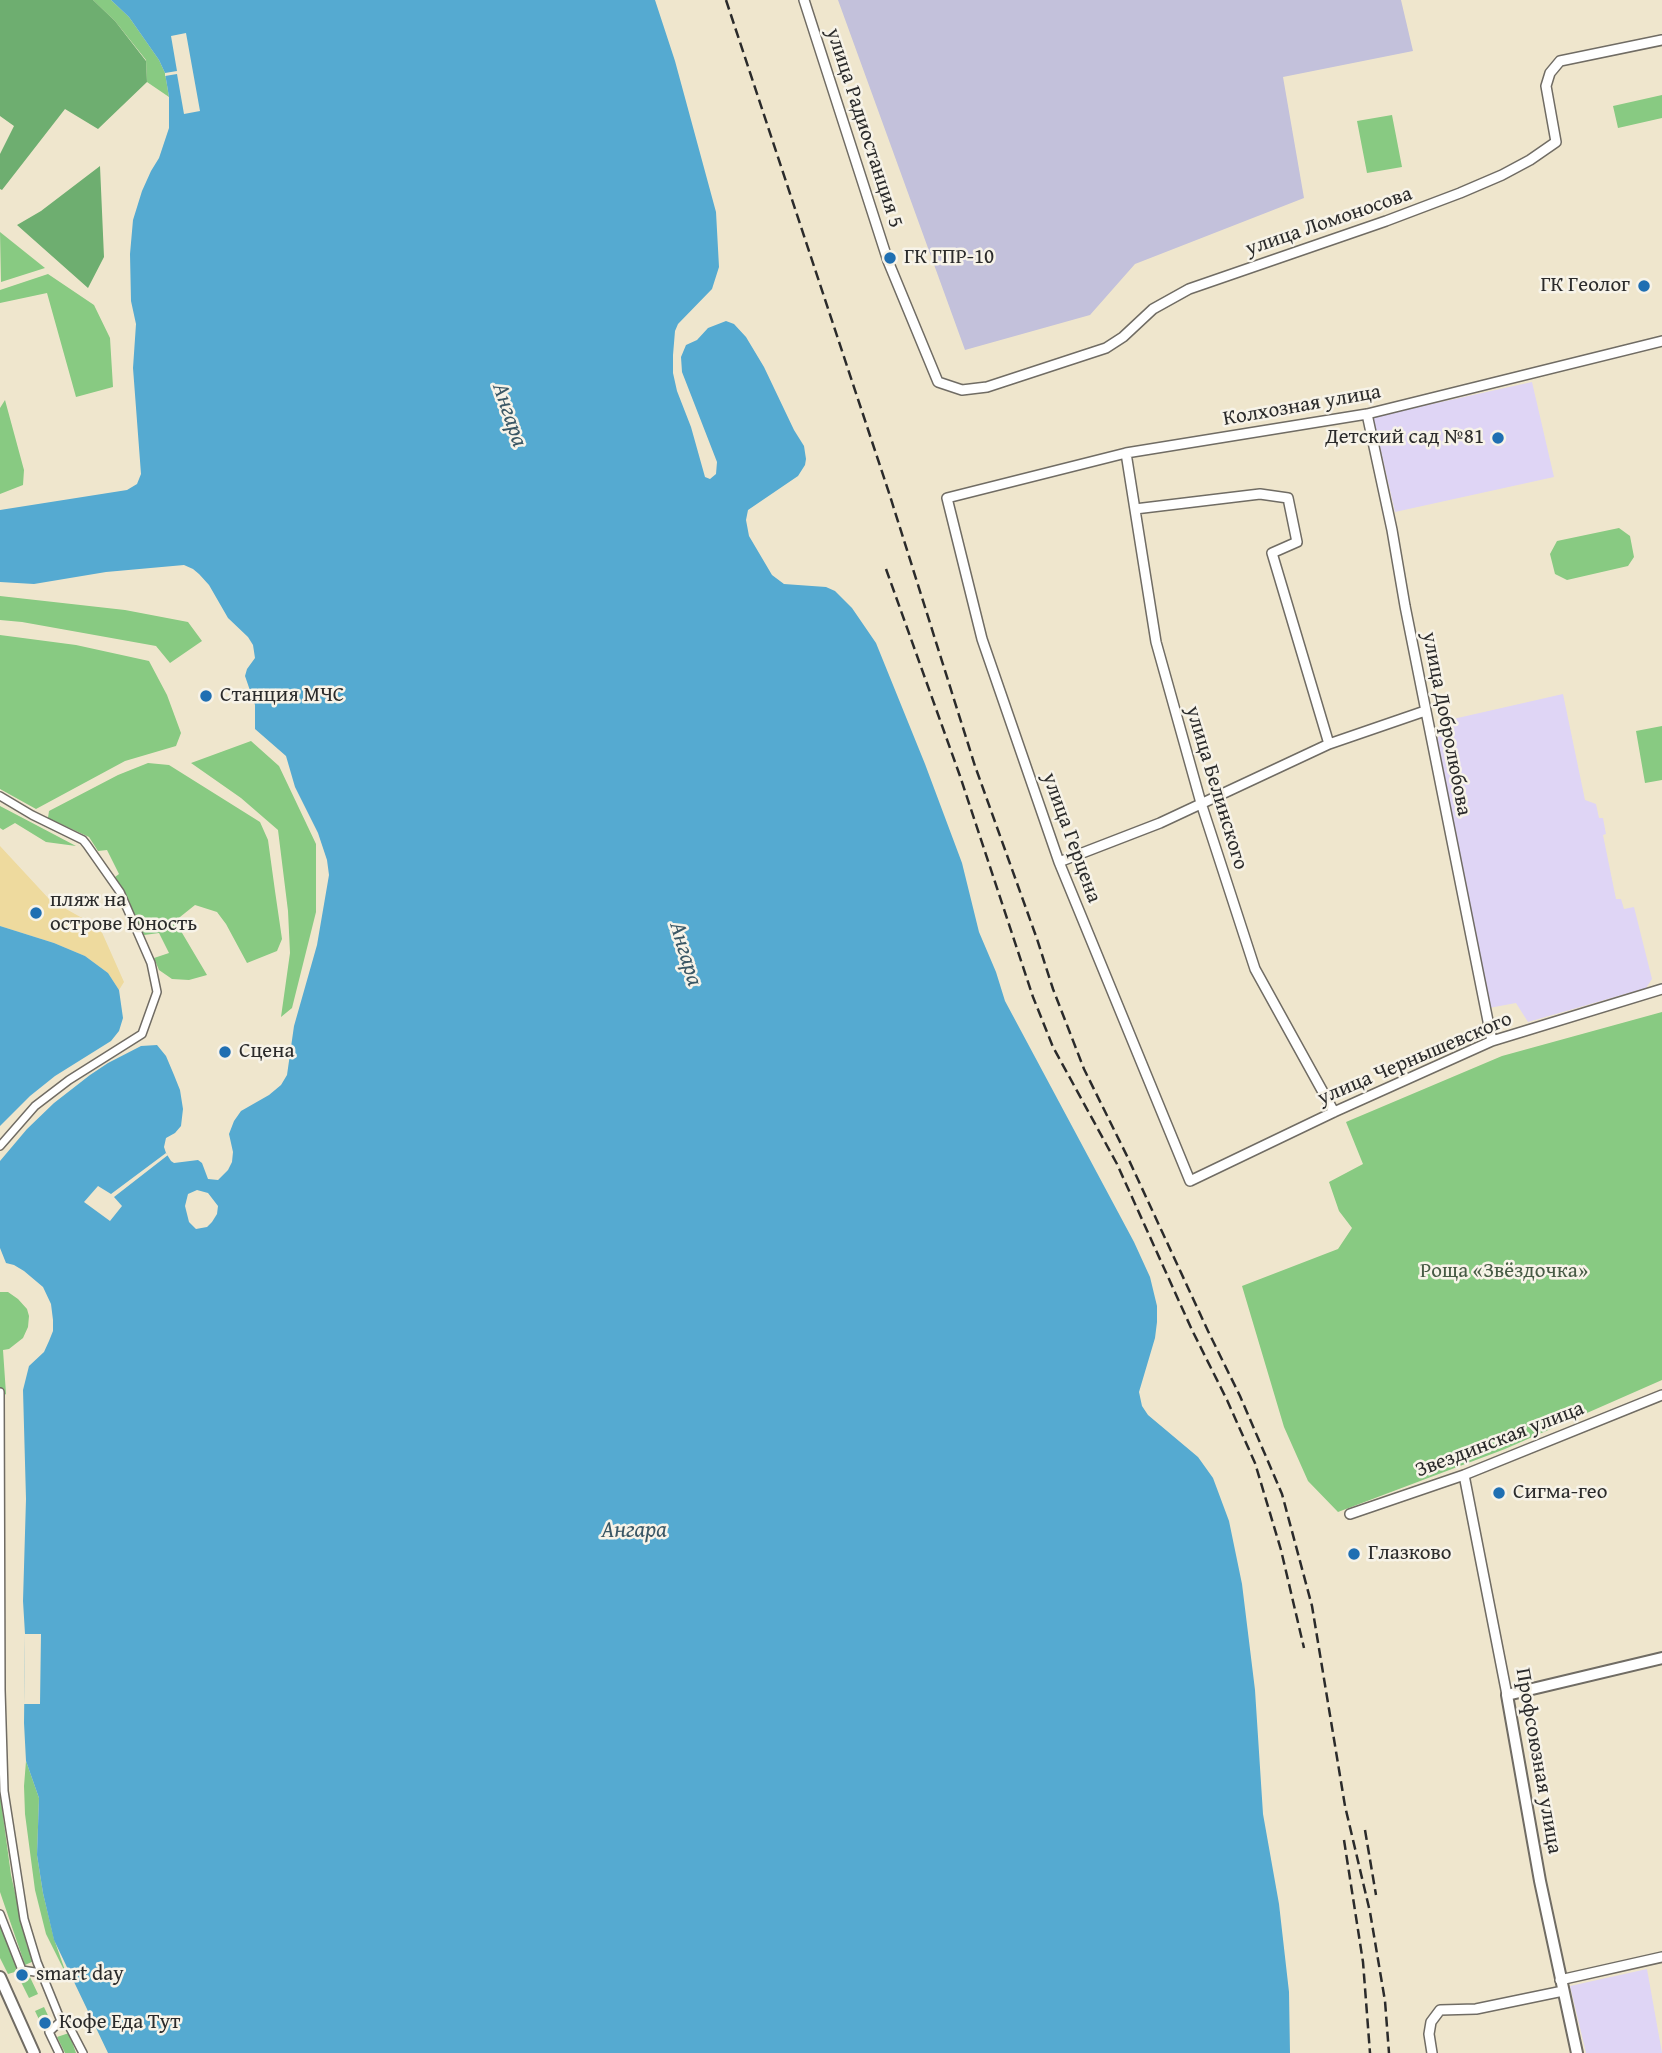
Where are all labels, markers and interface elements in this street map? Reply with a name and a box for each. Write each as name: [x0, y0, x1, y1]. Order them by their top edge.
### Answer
street label: улица Радиостанция 5: [820, 25, 908, 231]
street label: улица Ломоносова: [1243, 182, 1415, 262]
place label: ГК ГПР-10: [904, 245, 994, 271]
marker: ГК ГПР-10: [882, 250, 898, 266]
place label: ГК Геолог: [1540, 273, 1630, 299]
marker: ГК Геолог: [1636, 278, 1652, 294]
water label: Ангара: [485, 379, 533, 451]
street label: Колхозная улица: [1221, 380, 1383, 432]
place label: Детский сад №81: [1325, 425, 1484, 451]
marker: Детский сад №81: [1490, 430, 1506, 446]
street label: улица Добролюбова: [1416, 630, 1476, 818]
place label: Станция МЧС: [220, 683, 344, 709]
marker: Станция МЧС: [198, 688, 214, 704]
street label: улица Белинского: [1179, 703, 1253, 873]
street label: улица Герцена: [1036, 769, 1106, 907]
place label: пляж на острове Юность: [50, 888, 197, 938]
marker: пляж на острове Юность: [28, 905, 44, 921]
water label: Ангара: [662, 919, 708, 989]
street label: улица Чернышевского: [1314, 1007, 1516, 1111]
place label: Сцена: [239, 1039, 294, 1065]
marker: Сцена: [217, 1044, 233, 1060]
park label: Роща «Звёздочка»: [1420, 1259, 1588, 1285]
street label: Звездинская улица: [1412, 1396, 1588, 1484]
place label: Сигма-гео: [1513, 1480, 1607, 1506]
marker: Сигма-гео: [1491, 1485, 1507, 1501]
water label: Ангара: [601, 1517, 667, 1545]
place label: Глазково: [1368, 1541, 1452, 1567]
marker: Глазково: [1346, 1546, 1362, 1562]
street label: Профсоюзная улица: [1509, 1666, 1567, 1856]
place label: smart day: [36, 1962, 124, 1988]
marker: smart day: [14, 1967, 30, 1983]
place label: Кофе Еда Тут: [59, 2010, 180, 2036]
marker: Кофе Еда Тут: [37, 2015, 53, 2031]

